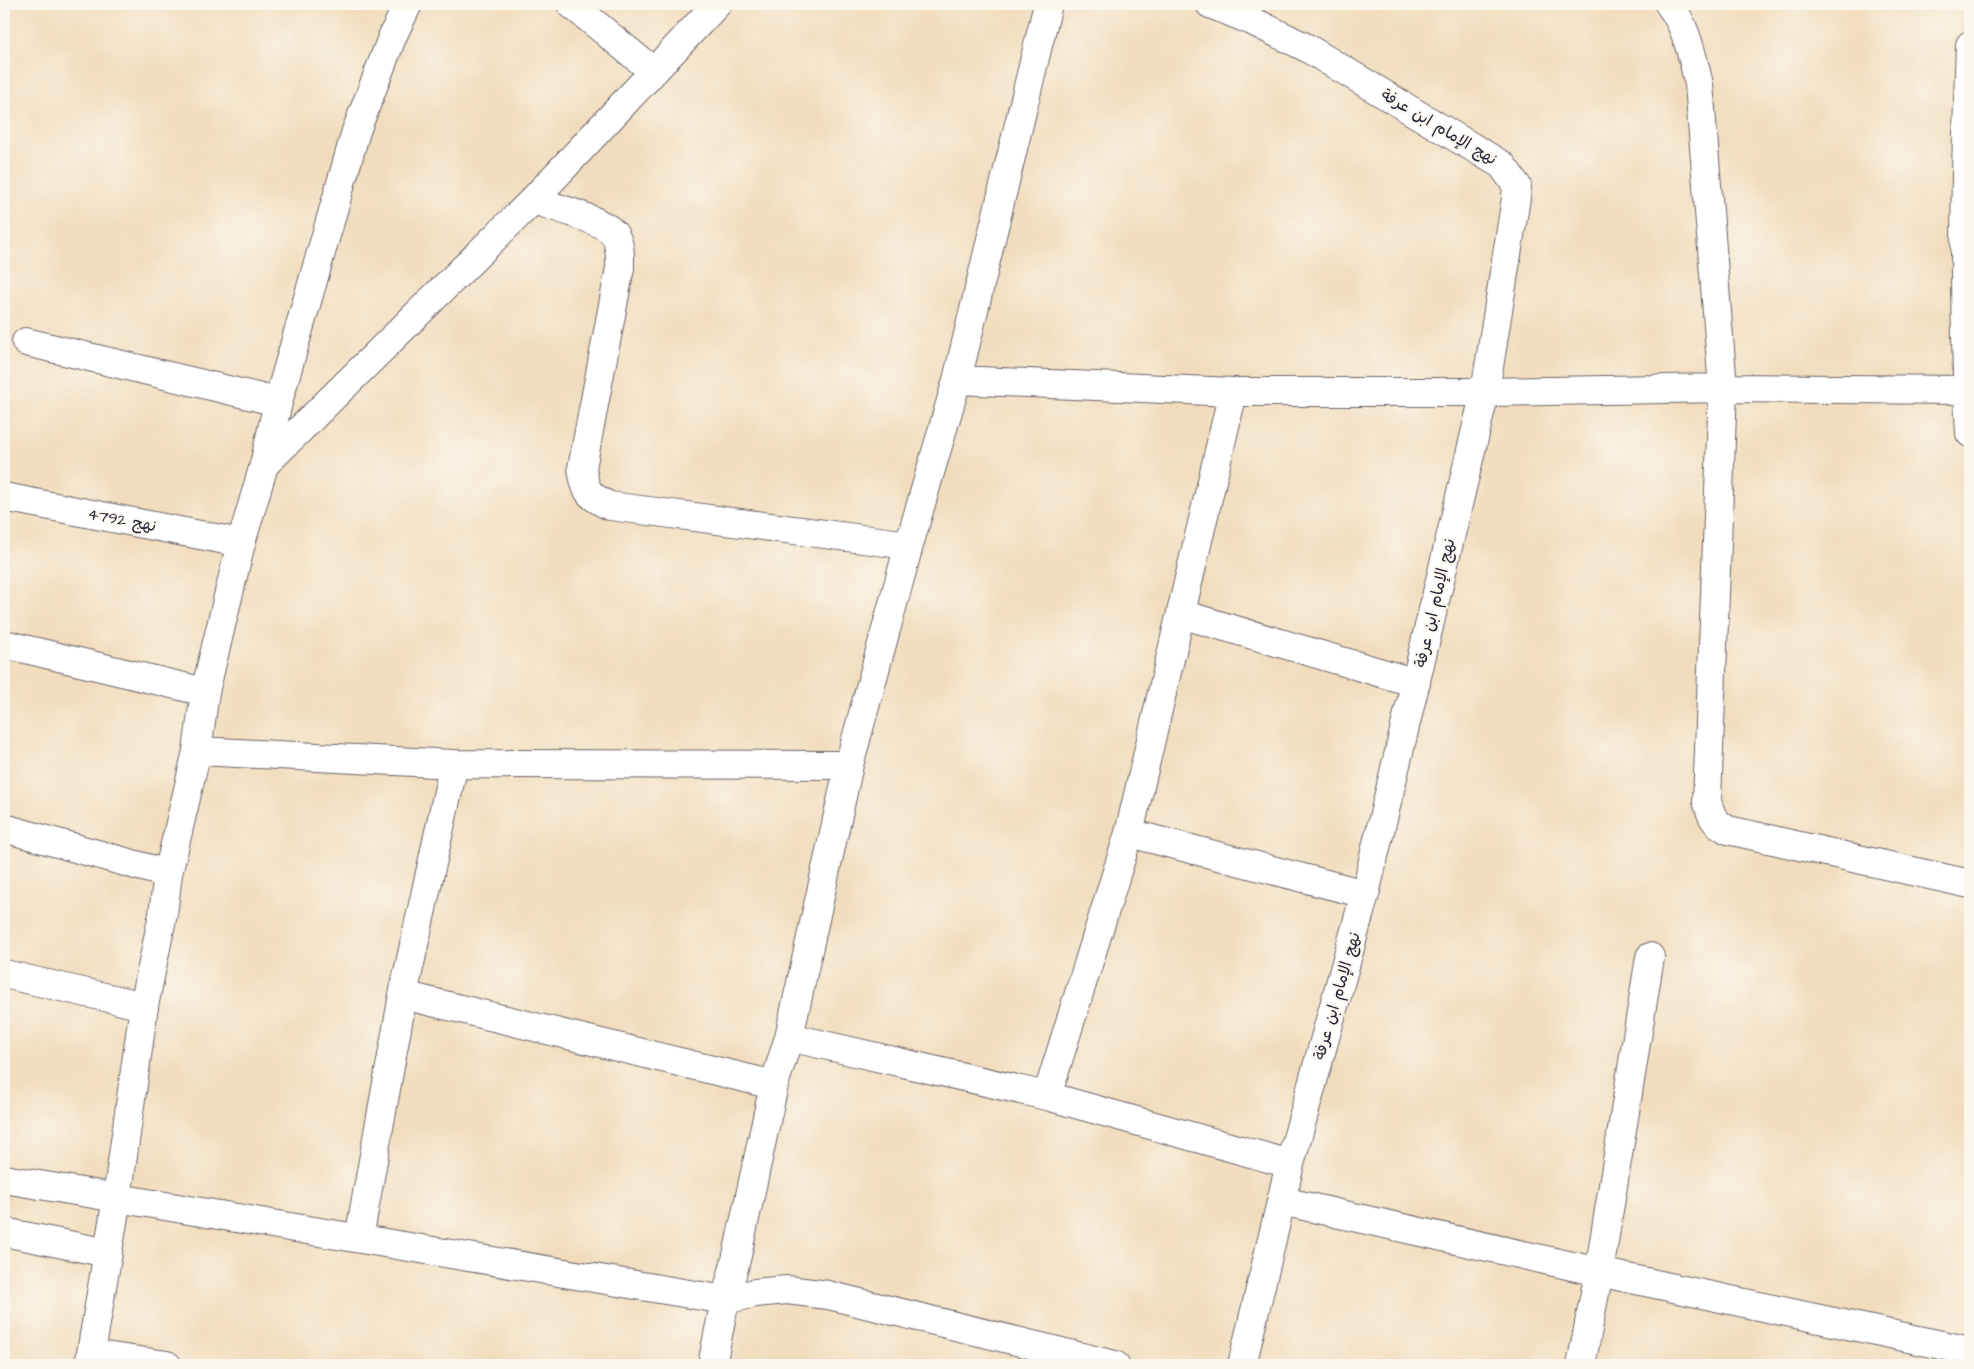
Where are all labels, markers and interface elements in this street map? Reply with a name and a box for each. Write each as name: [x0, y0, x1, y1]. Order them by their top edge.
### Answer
street label: نهج الإمام ابن عرفة: [1376, 84, 1501, 171]
street label: نهج 4792: [86, 503, 158, 537]
street label: نهج الإمام ابن عرفة: [1409, 536, 1461, 670]
street label: نهج الإمام ابن عرفة: [1308, 930, 1367, 1063]

